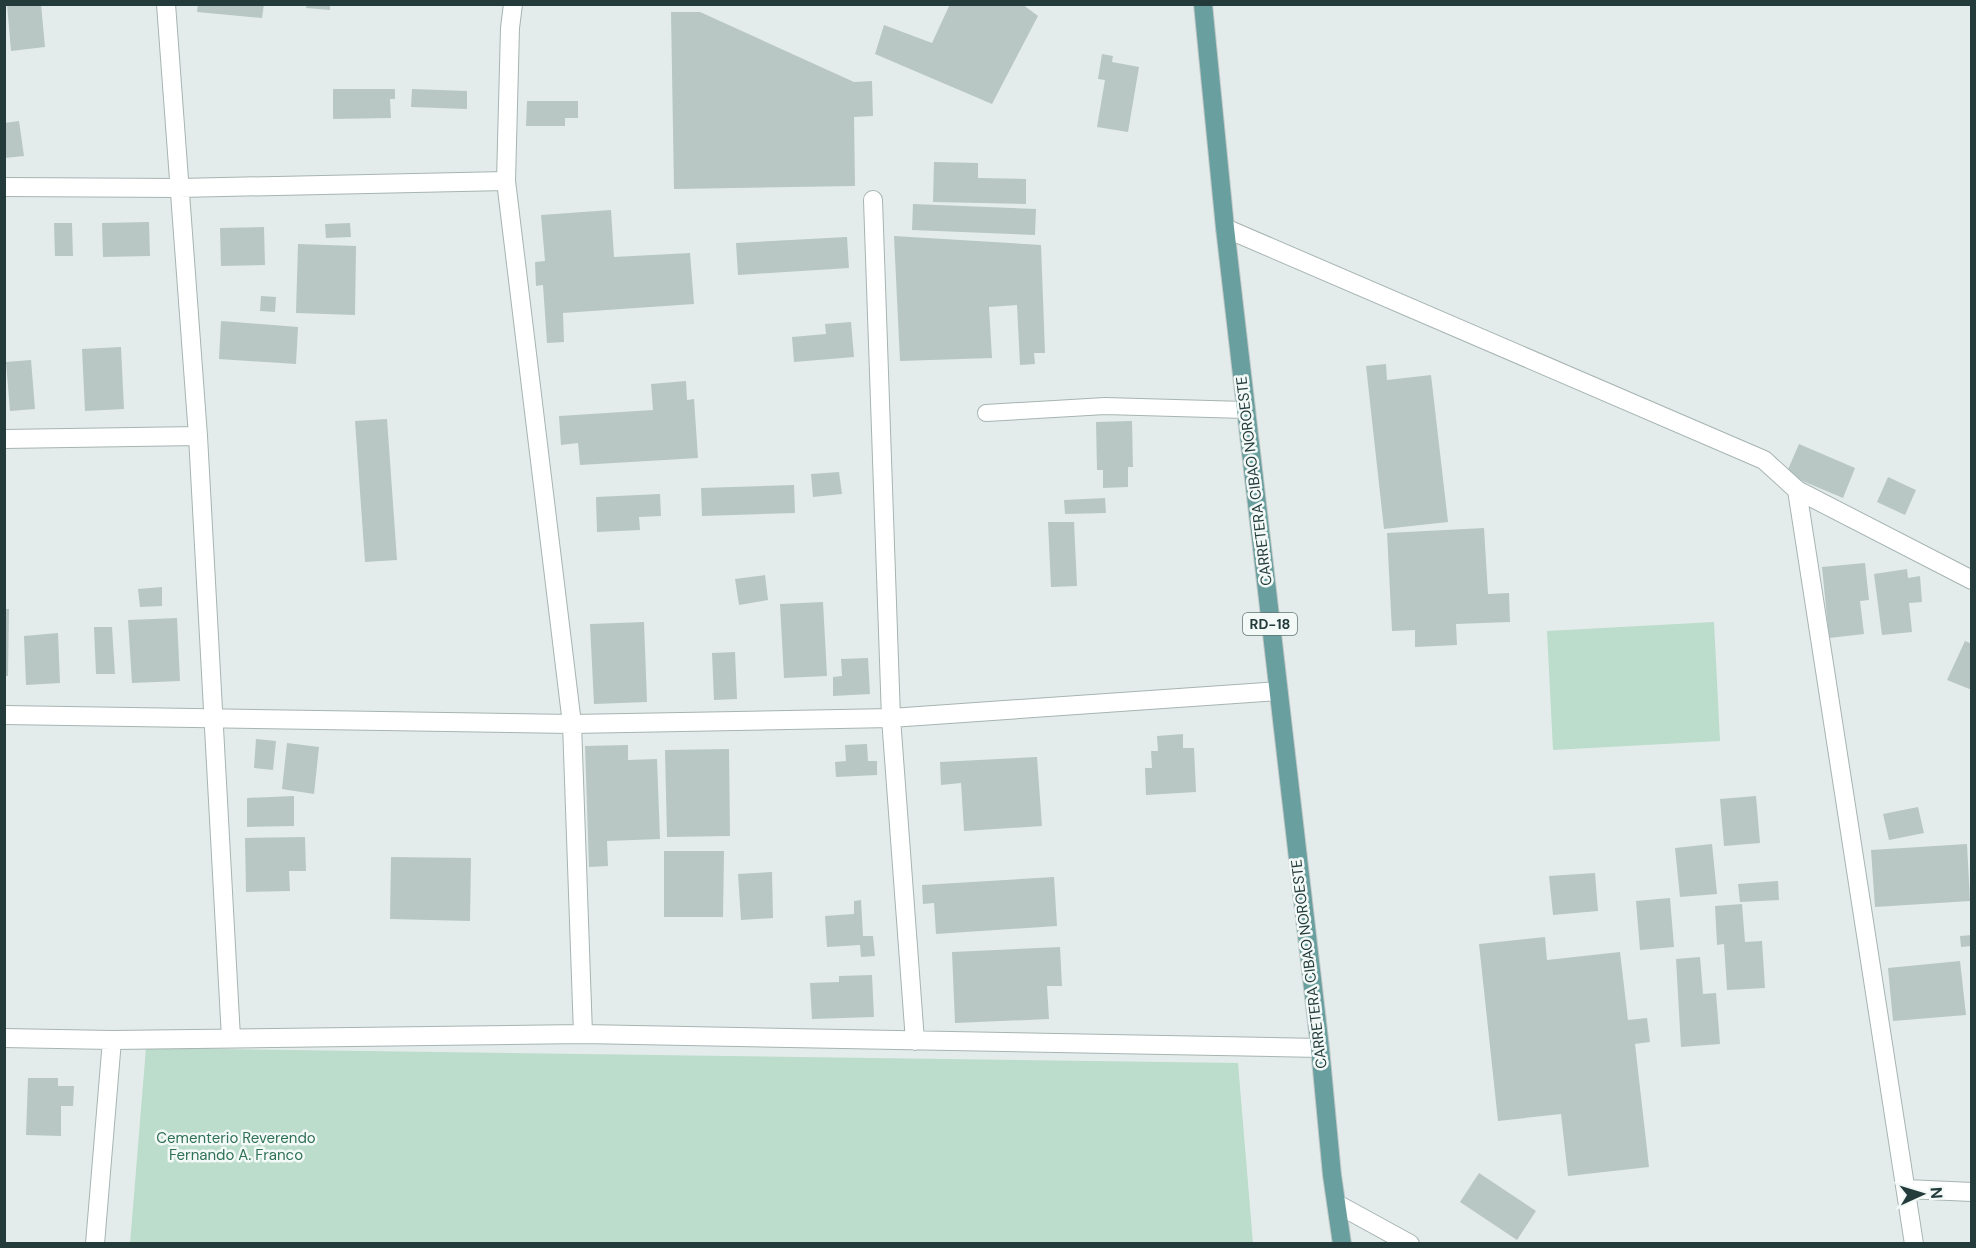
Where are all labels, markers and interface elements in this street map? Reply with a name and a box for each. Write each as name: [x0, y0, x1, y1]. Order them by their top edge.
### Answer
street label: CARRETERA CIBAO NOROESTE: [1231, 375, 1277, 587]
road number: RD-18: [1243, 613, 1297, 635]
street label: CARRETERA CIBAO NOROESTE: [1286, 858, 1332, 1070]
park label: Cementerio Reverendo Fernando A. Franco: [156, 1128, 316, 1165]
north arrow: [1892, 1164, 1952, 1224]
text: N: [1926, 1186, 1947, 1200]

